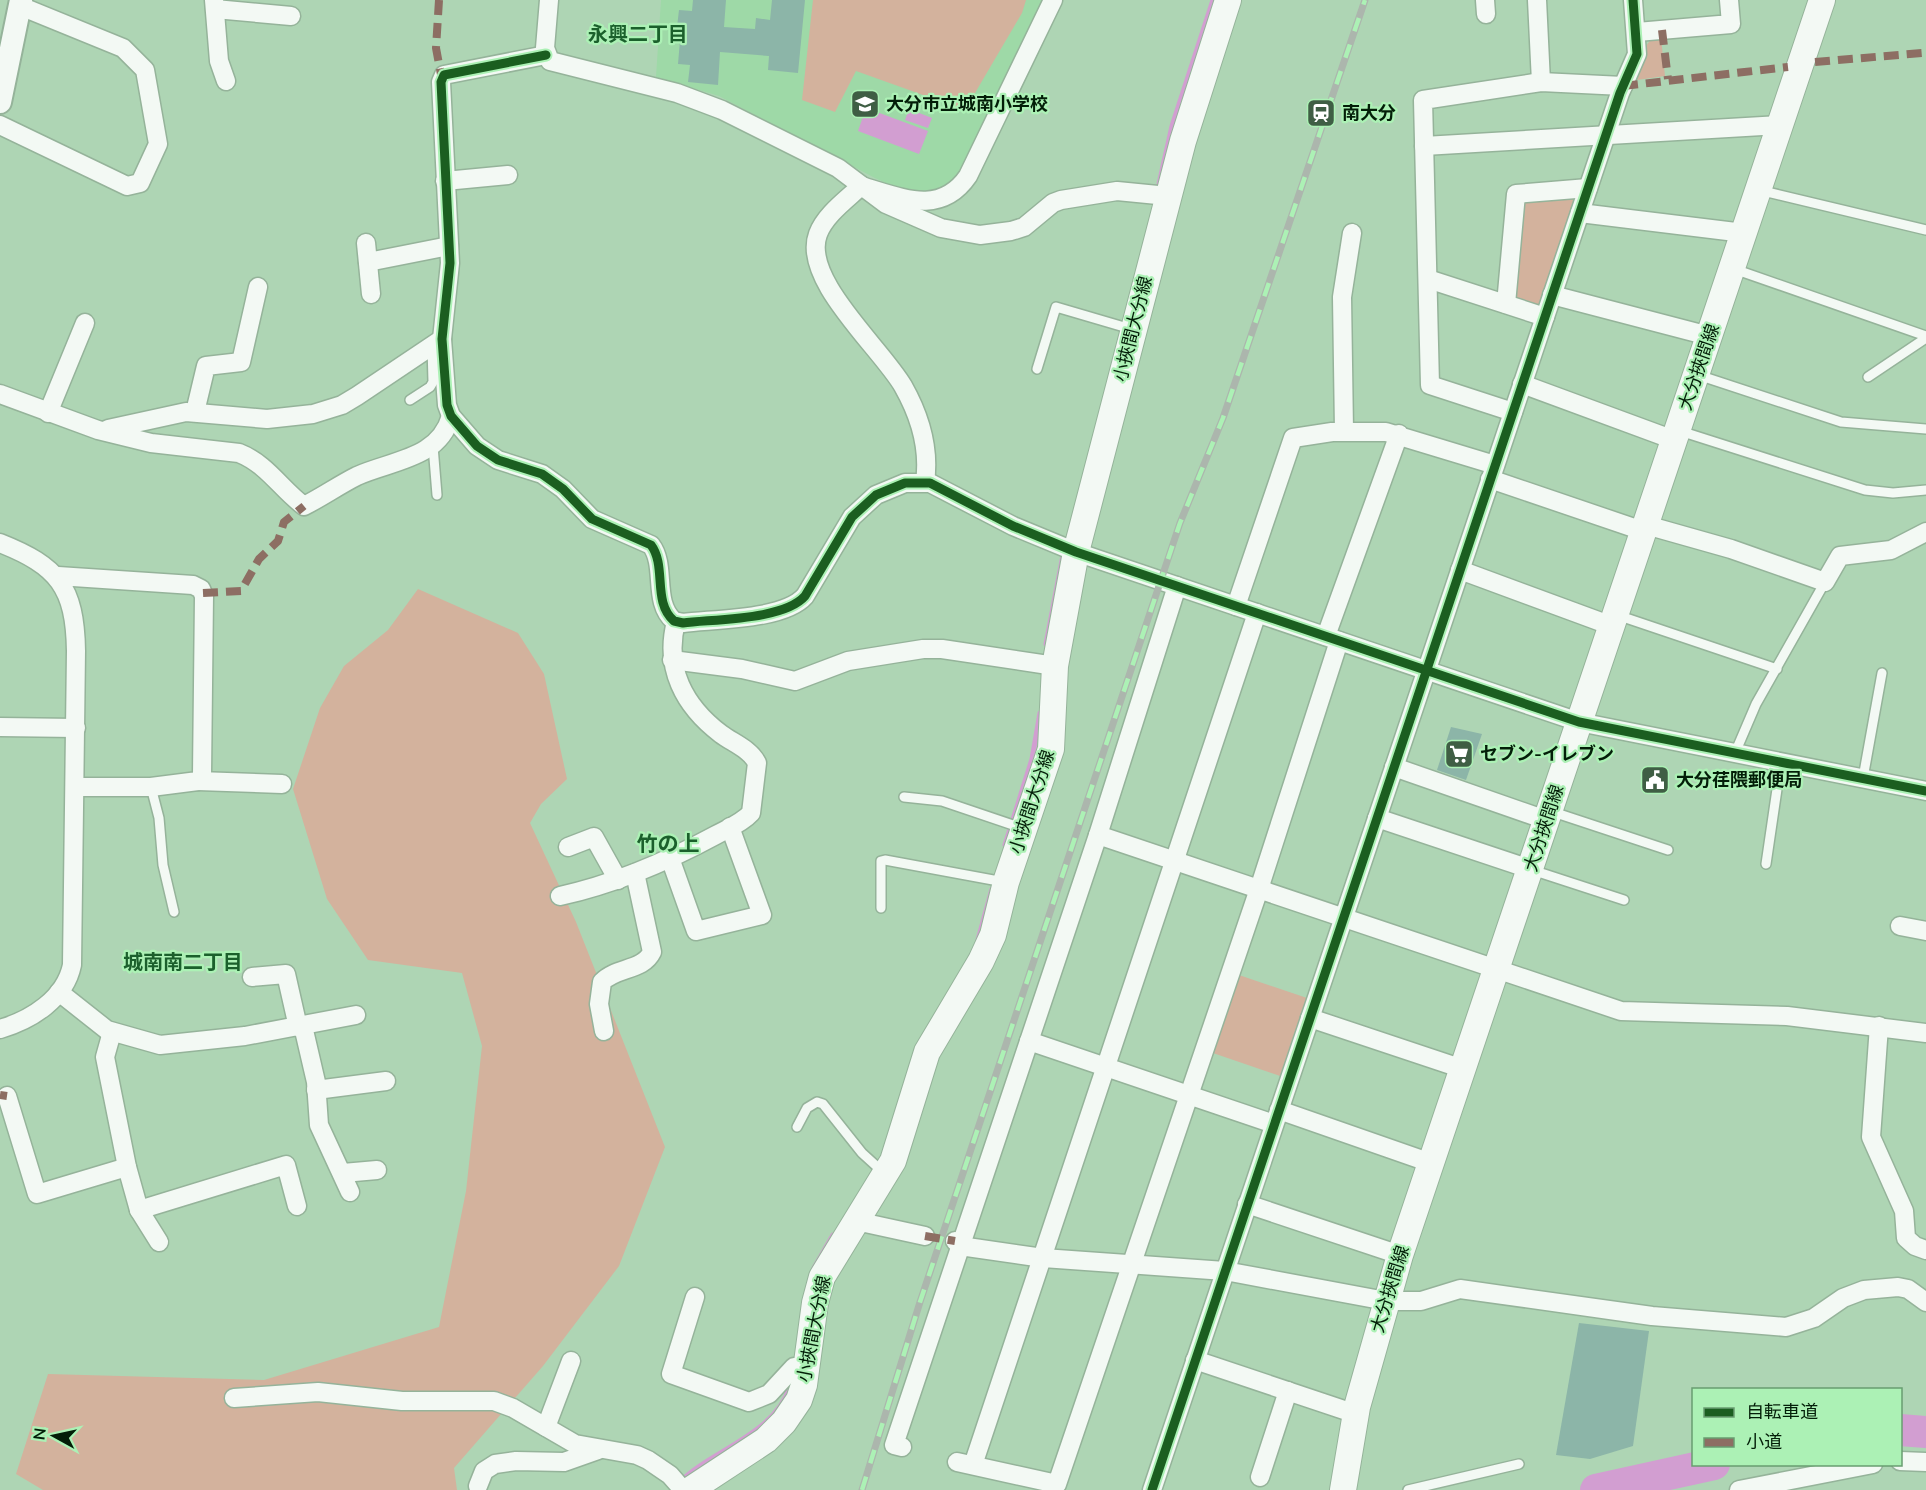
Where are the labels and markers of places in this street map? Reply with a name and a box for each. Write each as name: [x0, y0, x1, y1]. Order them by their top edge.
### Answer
school or university icon: 大分市立城南小学校: [849, 88, 881, 120]
place label: 大分市立城南小学校: [886, 92, 1048, 115]
station icon: 南大分: [1305, 97, 1337, 129]
place label: 南大分: [1342, 101, 1396, 124]
supermarket icon: セブン-イレブン: [1443, 738, 1475, 770]
place label: セブン-イレブン: [1480, 742, 1614, 765]
public building icon: 大分荏隈郵便局: [1639, 764, 1671, 796]
place label: 大分荏隈郵便局: [1676, 768, 1802, 791]

